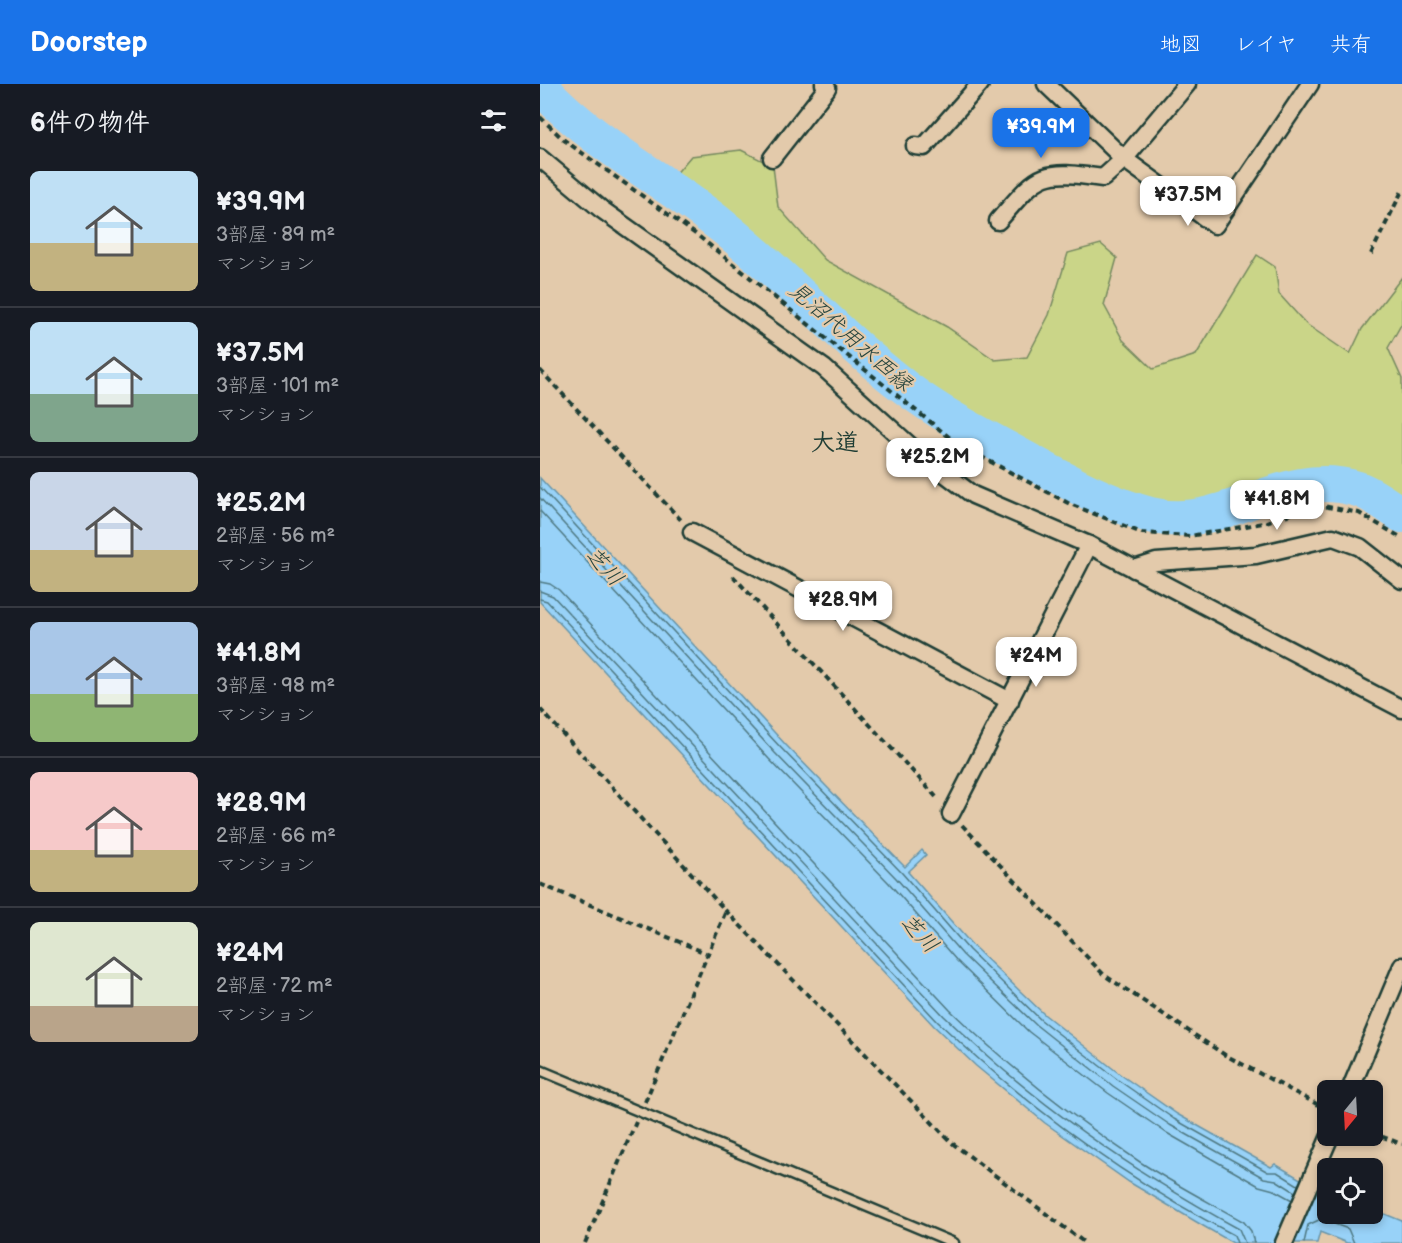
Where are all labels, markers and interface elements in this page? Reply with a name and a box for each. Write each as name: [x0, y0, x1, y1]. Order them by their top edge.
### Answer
text: Doorstep: [30, 26, 147, 59]
text: 地図: [1160, 32, 1202, 57]
text: レイヤ: [1235, 32, 1297, 57]
text: 共有: [1330, 32, 1372, 57]
icon: filters: [477, 104, 510, 137]
text: 6件の物件: [30, 108, 150, 139]
pin: ¥39.9M: [992, 108, 1090, 159]
text: ¥39.9M: [1006, 115, 1076, 139]
pin: ¥37.5M: [1139, 176, 1237, 227]
text: ¥37.5M: [1154, 183, 1222, 207]
text: ¥39.9M: [216, 187, 306, 218]
icon: home: [78, 195, 150, 267]
text: 3部屋 · 89 m²: [216, 223, 335, 247]
text: マンション: [216, 252, 315, 276]
water label: 見沼代用水西縁: [783, 276, 918, 399]
text: ¥37.5M: [216, 338, 305, 369]
icon: home: [78, 346, 150, 418]
text: 3部屋 · 101 m²: [216, 374, 339, 398]
text: マンション: [216, 403, 315, 427]
district label: 大道: [811, 428, 859, 457]
pin: ¥25.2M: [886, 438, 984, 489]
text: ¥25.2M: [900, 445, 970, 469]
pin: ¥41.8M: [1228, 480, 1326, 531]
text: ¥41.8M: [1244, 487, 1310, 511]
text: ¥25.2M: [216, 488, 306, 519]
icon: home: [78, 496, 150, 568]
text: 2部屋 · 56 m²: [216, 524, 335, 548]
water label: 芝川: [579, 542, 629, 592]
text: マンション: [216, 553, 315, 577]
pin: ¥28.9M: [794, 581, 892, 632]
text: ¥28.9M: [808, 588, 878, 612]
pin: ¥24M: [1000, 637, 1072, 688]
text: ¥41.8M: [216, 638, 302, 669]
text: ¥24M: [1010, 644, 1062, 668]
icon: home: [78, 646, 150, 718]
text: 3部屋 · 98 m²: [216, 674, 335, 698]
text: マンション: [216, 703, 315, 727]
text: ¥28.9M: [216, 788, 307, 819]
icon: home: [78, 796, 150, 868]
text: 2部屋 · 66 m²: [216, 824, 336, 848]
text: マンション: [216, 853, 315, 877]
water label: 芝川: [894, 909, 944, 959]
text: ¥24M: [216, 938, 284, 969]
icon: home: [78, 946, 150, 1018]
text: 2部屋 · 72 m²: [216, 974, 333, 998]
text: マンション: [216, 1003, 315, 1027]
north arrow: [1317, 1080, 1383, 1146]
map controls: [1317, 1080, 1383, 1224]
button: locate: [1317, 1158, 1383, 1224]

